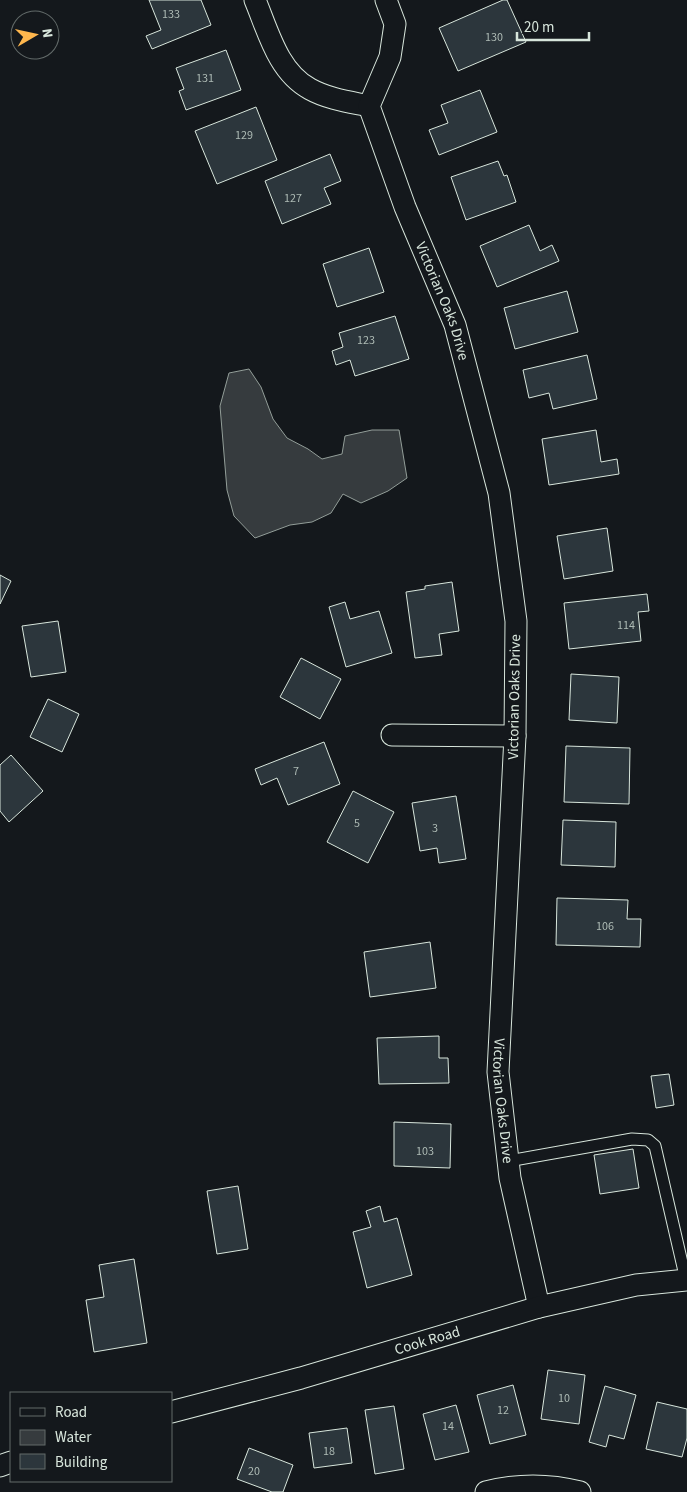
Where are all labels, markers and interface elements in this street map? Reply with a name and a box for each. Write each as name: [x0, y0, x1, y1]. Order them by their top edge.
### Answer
house number: 133: [162, 6, 180, 23]
north arrow: [10, 10, 60, 60]
scale bar: [517, 10, 590, 42]
text: 20 m: [524, 17, 554, 38]
text: N: [36, 27, 57, 39]
house number: 130: [485, 29, 503, 46]
house number: 131: [196, 70, 214, 87]
house number: 129: [235, 127, 253, 144]
house number: 127: [284, 190, 302, 207]
street label: Victorian Oaks Drive: [410, 239, 474, 363]
house number: 123: [357, 332, 375, 349]
house number: 114: [617, 617, 635, 634]
street label: Victorian Oaks Drive: [503, 634, 526, 760]
house number: 7: [293, 763, 299, 780]
house number: 5: [354, 815, 360, 832]
house number: 3: [432, 820, 438, 837]
house number: 106: [596, 918, 614, 935]
street label: Victorian Oaks Drive: [487, 1038, 518, 1165]
house number: 103: [416, 1143, 434, 1160]
street label: Cook Road: [392, 1321, 463, 1361]
house number: 10: [558, 1390, 570, 1407]
legend: [10, 1392, 172, 1482]
text: Road: [55, 1402, 87, 1423]
house number: 12: [497, 1402, 509, 1419]
house number: 14: [442, 1418, 454, 1435]
text: Water: [55, 1427, 92, 1448]
house number: 18: [323, 1443, 335, 1460]
text: Building: [55, 1452, 108, 1473]
house number: 20: [248, 1463, 260, 1480]

